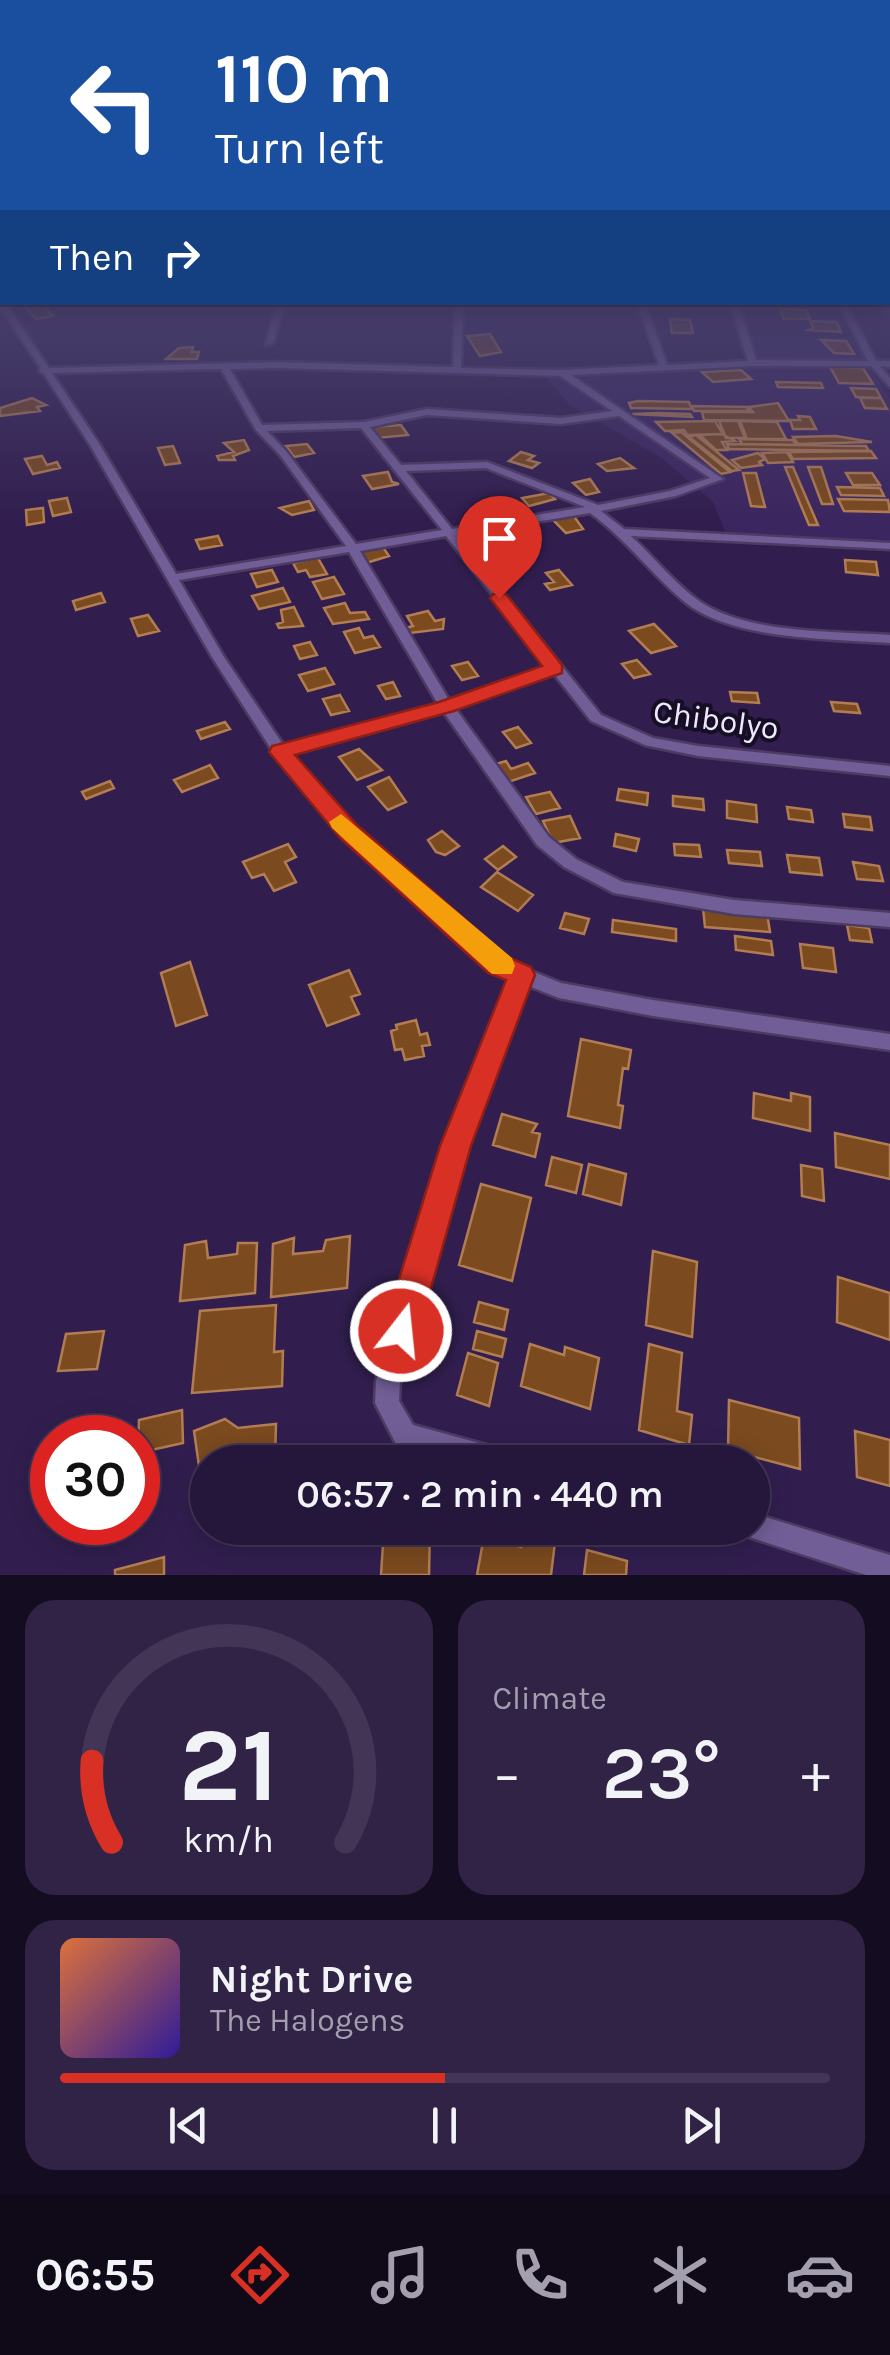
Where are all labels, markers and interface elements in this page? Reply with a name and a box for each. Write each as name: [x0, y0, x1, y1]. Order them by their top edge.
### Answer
text: 110 m: [215, 38, 393, 120]
icon: left: [50, 40, 180, 170]
text: Turn left: [215, 122, 384, 174]
icon: right: [154, 230, 209, 285]
text: Then: [50, 235, 134, 280]
pin: [457, 496, 542, 599]
icon: arrive: [472, 511, 527, 566]
street label: Chibolyo: [651, 693, 781, 747]
position arrow: [349, 1279, 453, 1383]
speed limit sign: 30: [30, 1415, 160, 1545]
text: 06:57 · 2 min · 440 m: [296, 1472, 664, 1517]
text: Climate: [493, 1680, 607, 1717]
text: 21: [179, 1705, 279, 1826]
text: 23°: [602, 1729, 721, 1817]
text: −: [493, 1742, 521, 1806]
text: +: [801, 1742, 830, 1806]
text: km/h: [183, 1819, 274, 1861]
text: Night Drive: [210, 1957, 413, 2002]
text: The Halogens: [210, 2002, 405, 2039]
icon: previous: [161, 2098, 216, 2153]
icon: pause: [417, 2098, 472, 2153]
icon: next: [674, 2098, 729, 2153]
icon: directions: [225, 2240, 295, 2310]
icon: music: [365, 2240, 435, 2310]
icon: phone: [505, 2240, 575, 2310]
icon: climate: [645, 2240, 715, 2310]
icon: car: [785, 2240, 855, 2310]
text: 06:55: [35, 2249, 155, 2301]

